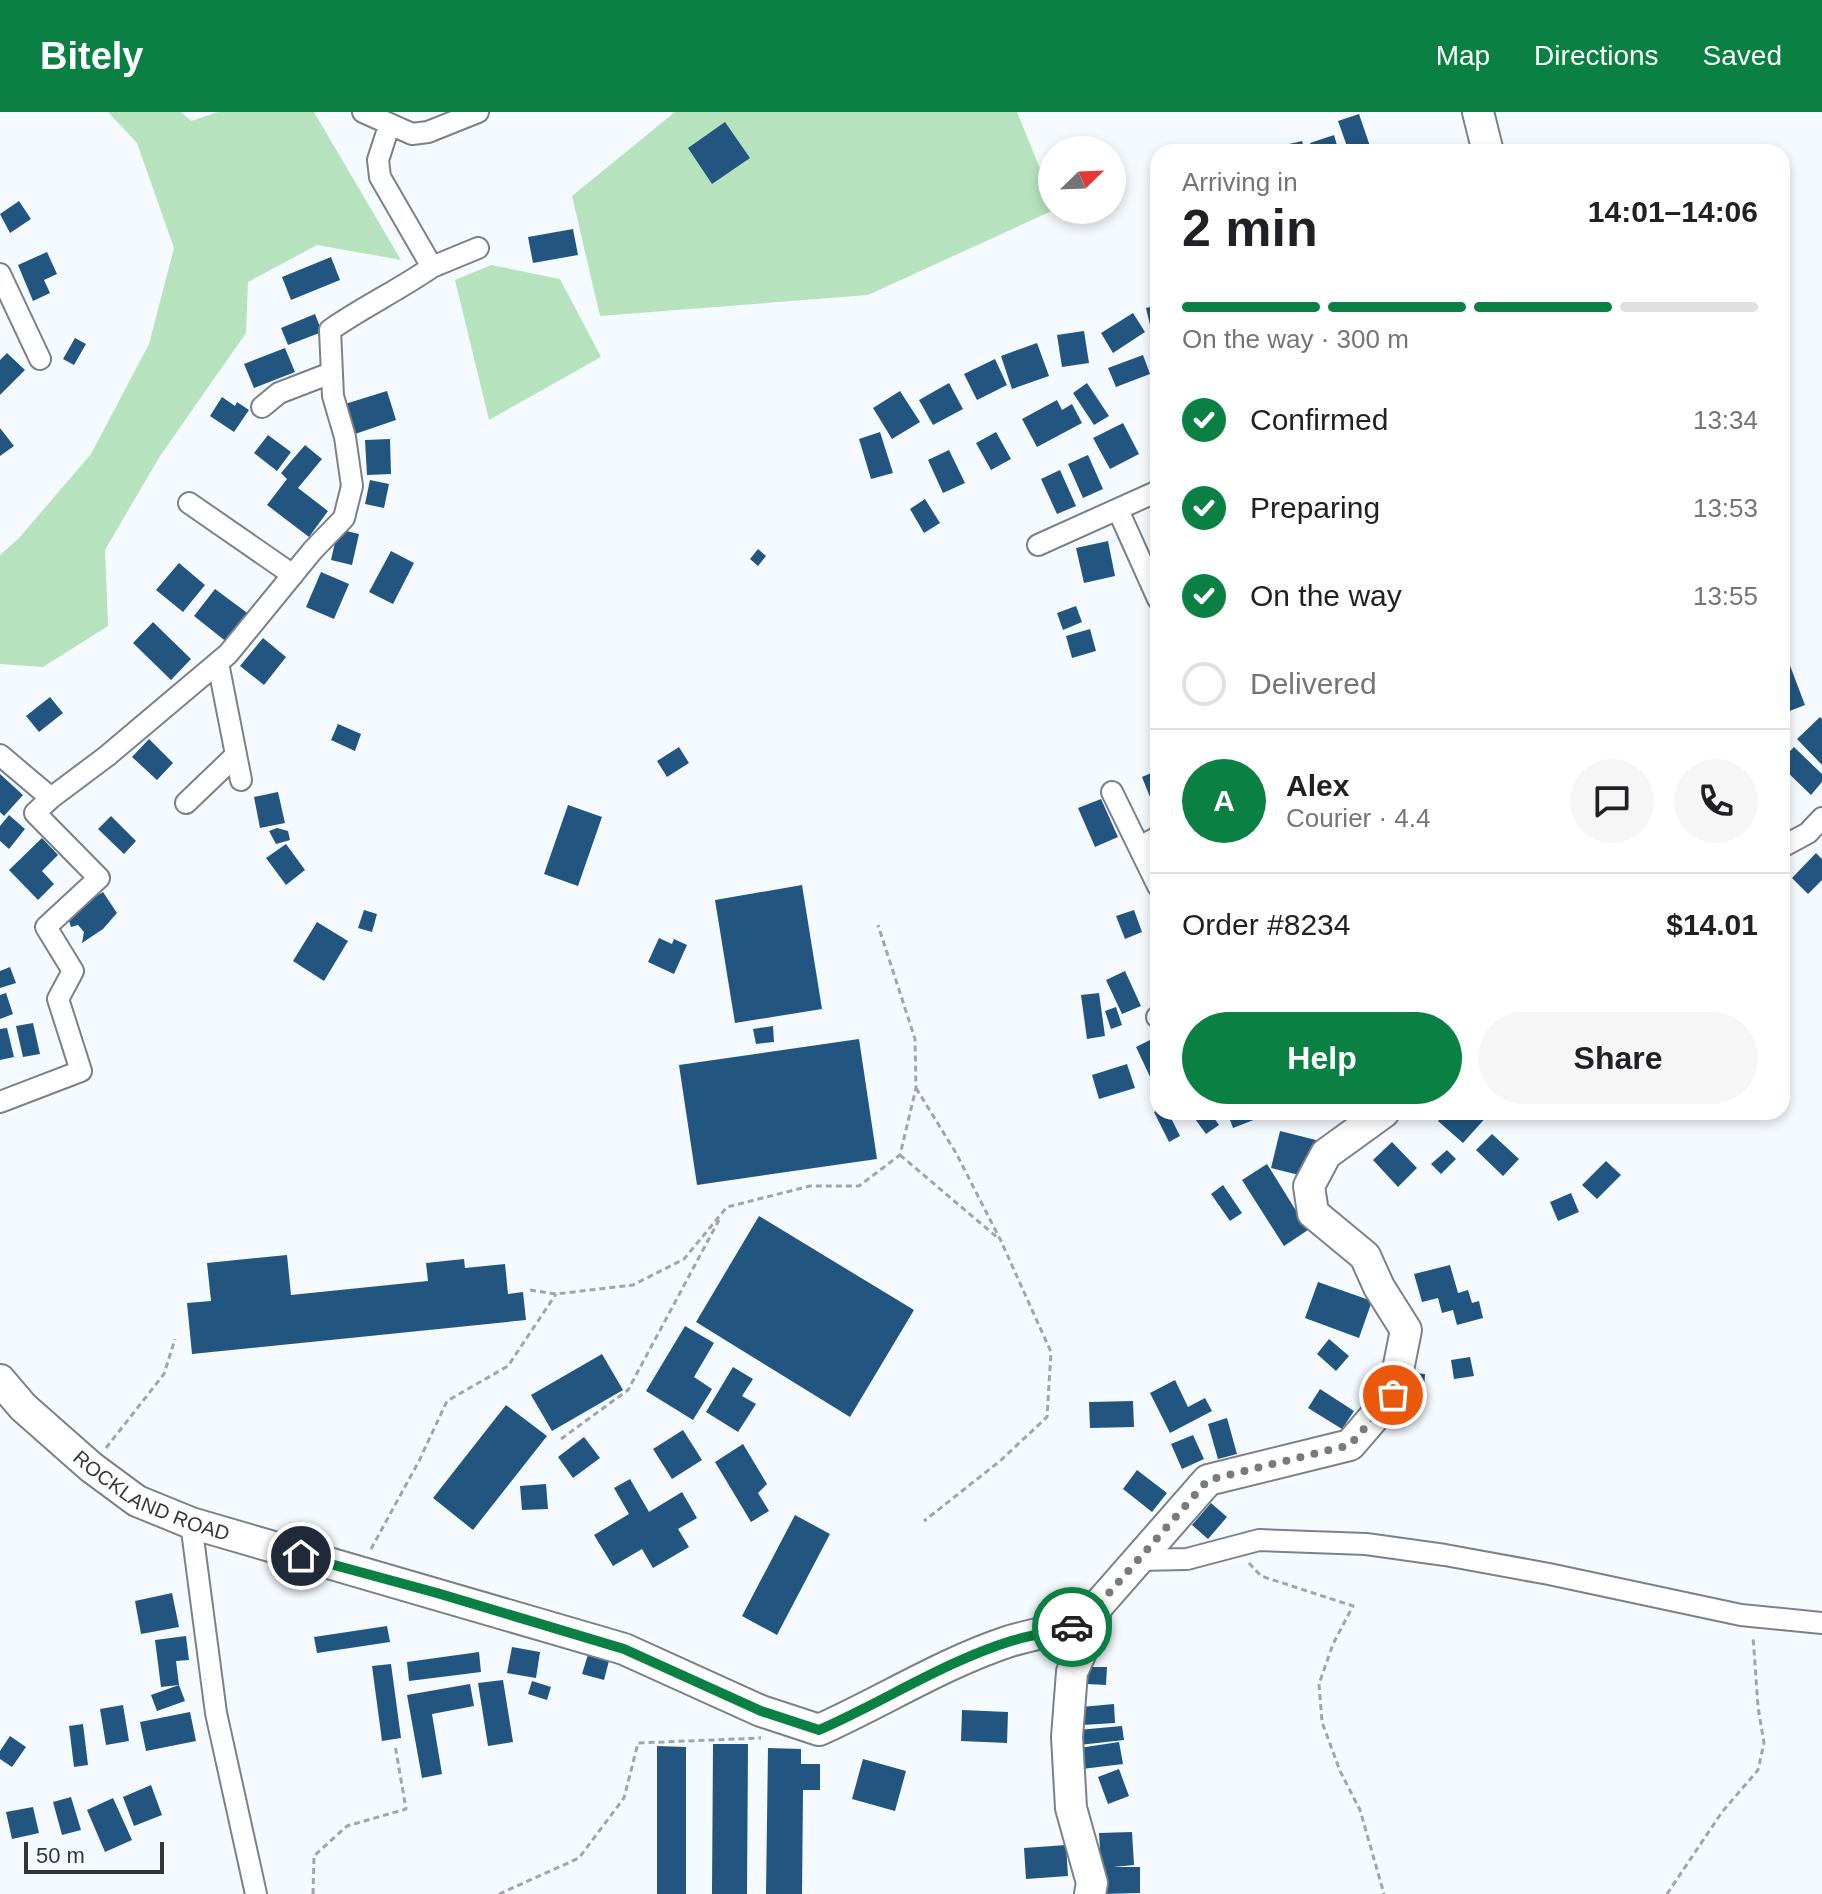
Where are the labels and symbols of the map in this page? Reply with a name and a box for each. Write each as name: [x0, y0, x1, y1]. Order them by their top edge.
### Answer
north arrow: [1038, 136, 1126, 224]
pin: [1359, 1361, 1427, 1429]
street label: ROCKLAND ROAD: [69, 1446, 232, 1545]
pin: [267, 1522, 335, 1590]
courier: [1032, 1587, 1112, 1667]
scale bar: [24, 1838, 164, 1874]

